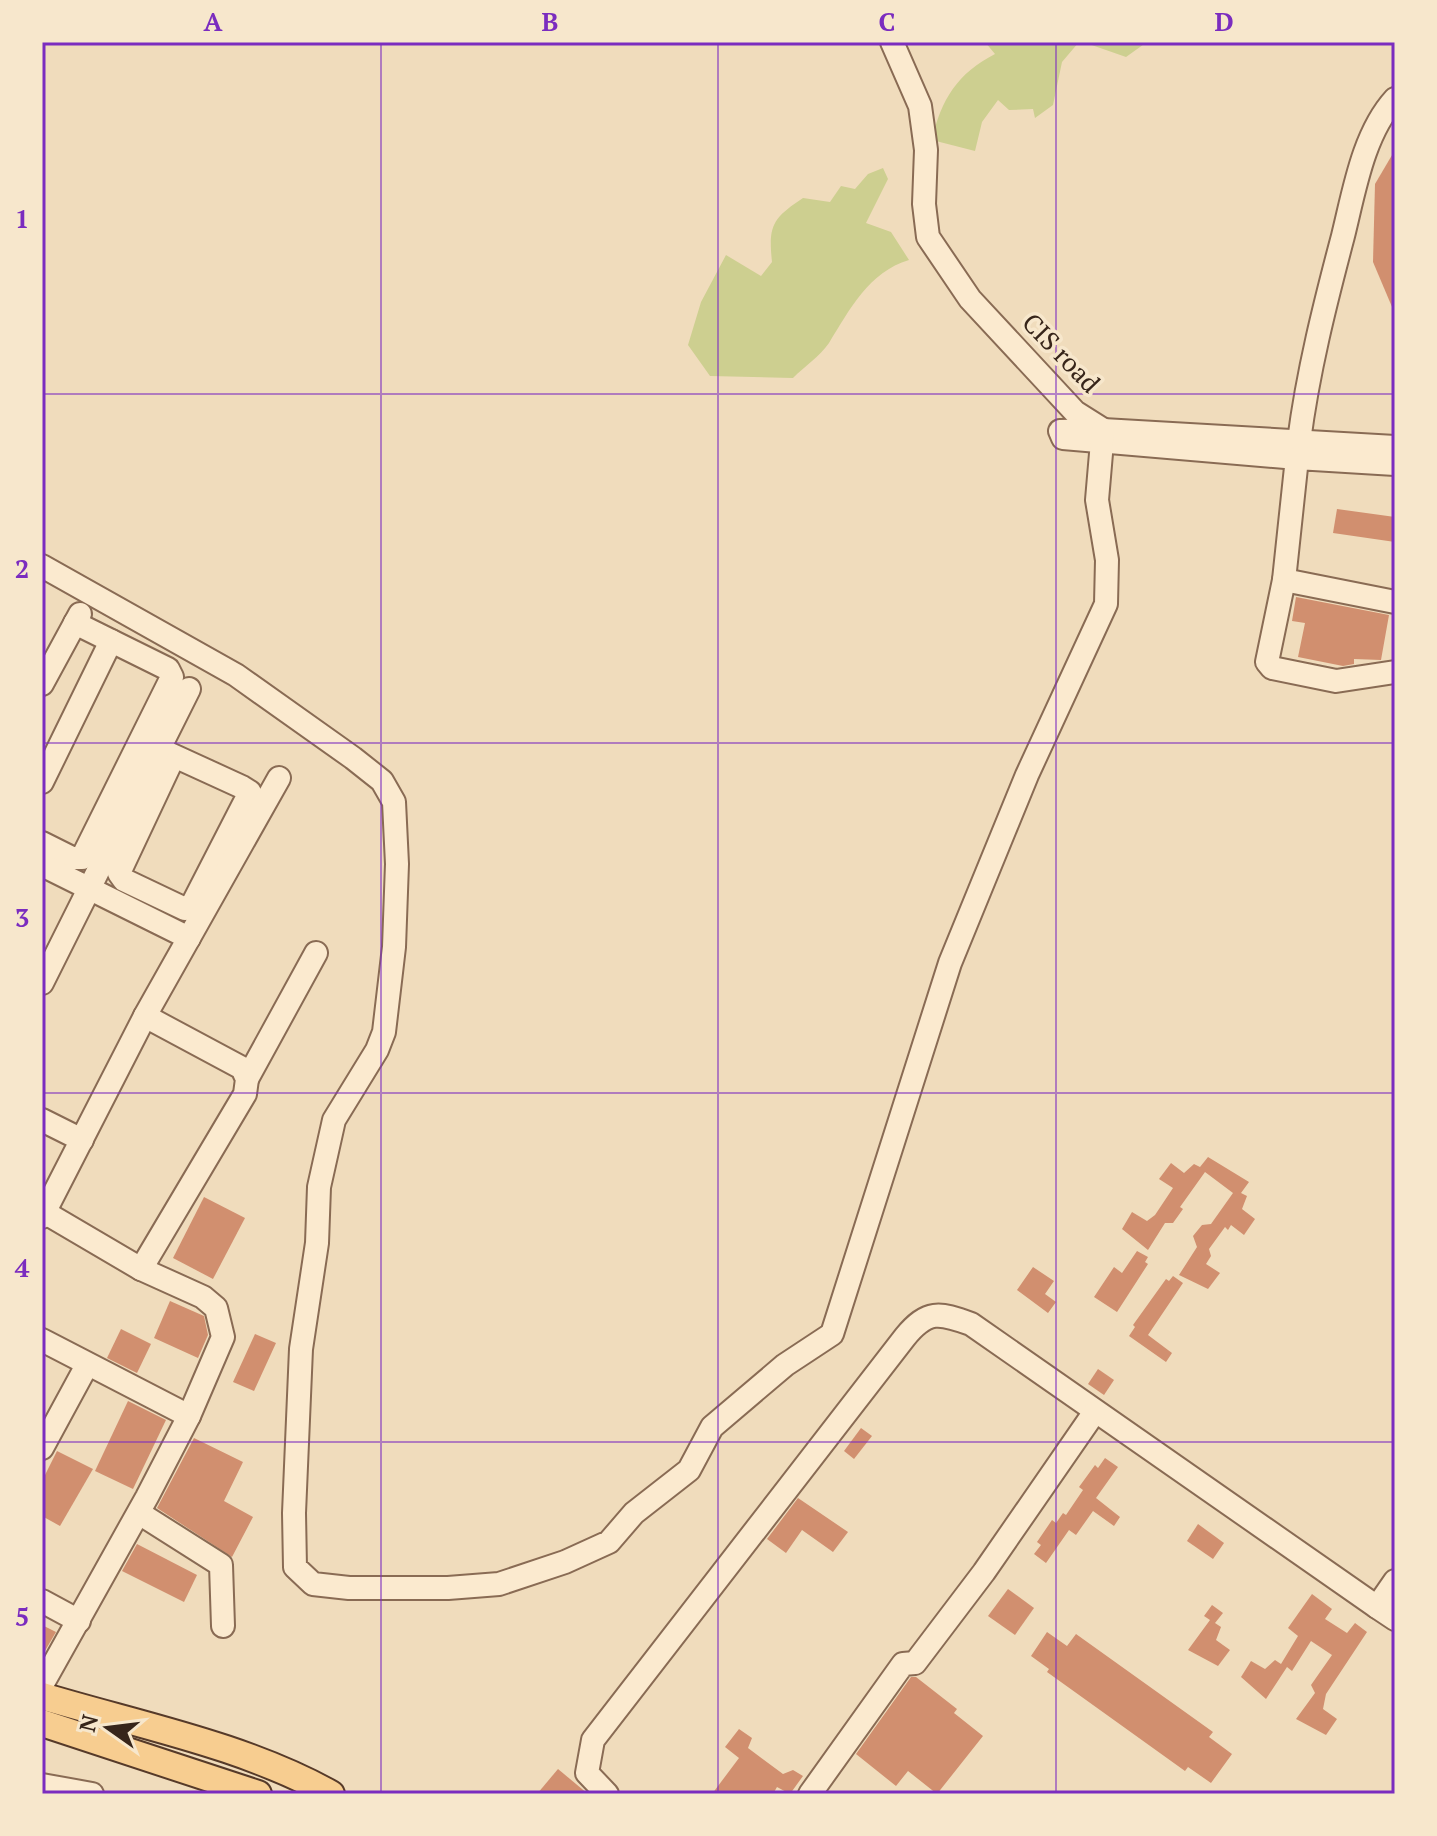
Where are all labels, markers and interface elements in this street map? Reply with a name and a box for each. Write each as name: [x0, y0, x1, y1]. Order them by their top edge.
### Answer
text: A: [204, 4, 223, 38]
text: B: [542, 4, 558, 38]
text: C: [879, 4, 895, 38]
text: D: [1214, 4, 1234, 38]
text: 1: [15, 201, 29, 235]
street label: CIS road: [1015, 305, 1108, 399]
text: 2: [15, 551, 29, 585]
text: 3: [15, 900, 29, 934]
text: 4: [15, 1250, 30, 1284]
text: 5: [15, 1599, 29, 1633]
north arrow: [68, 1688, 148, 1768]
text: N: [72, 1711, 104, 1735]

